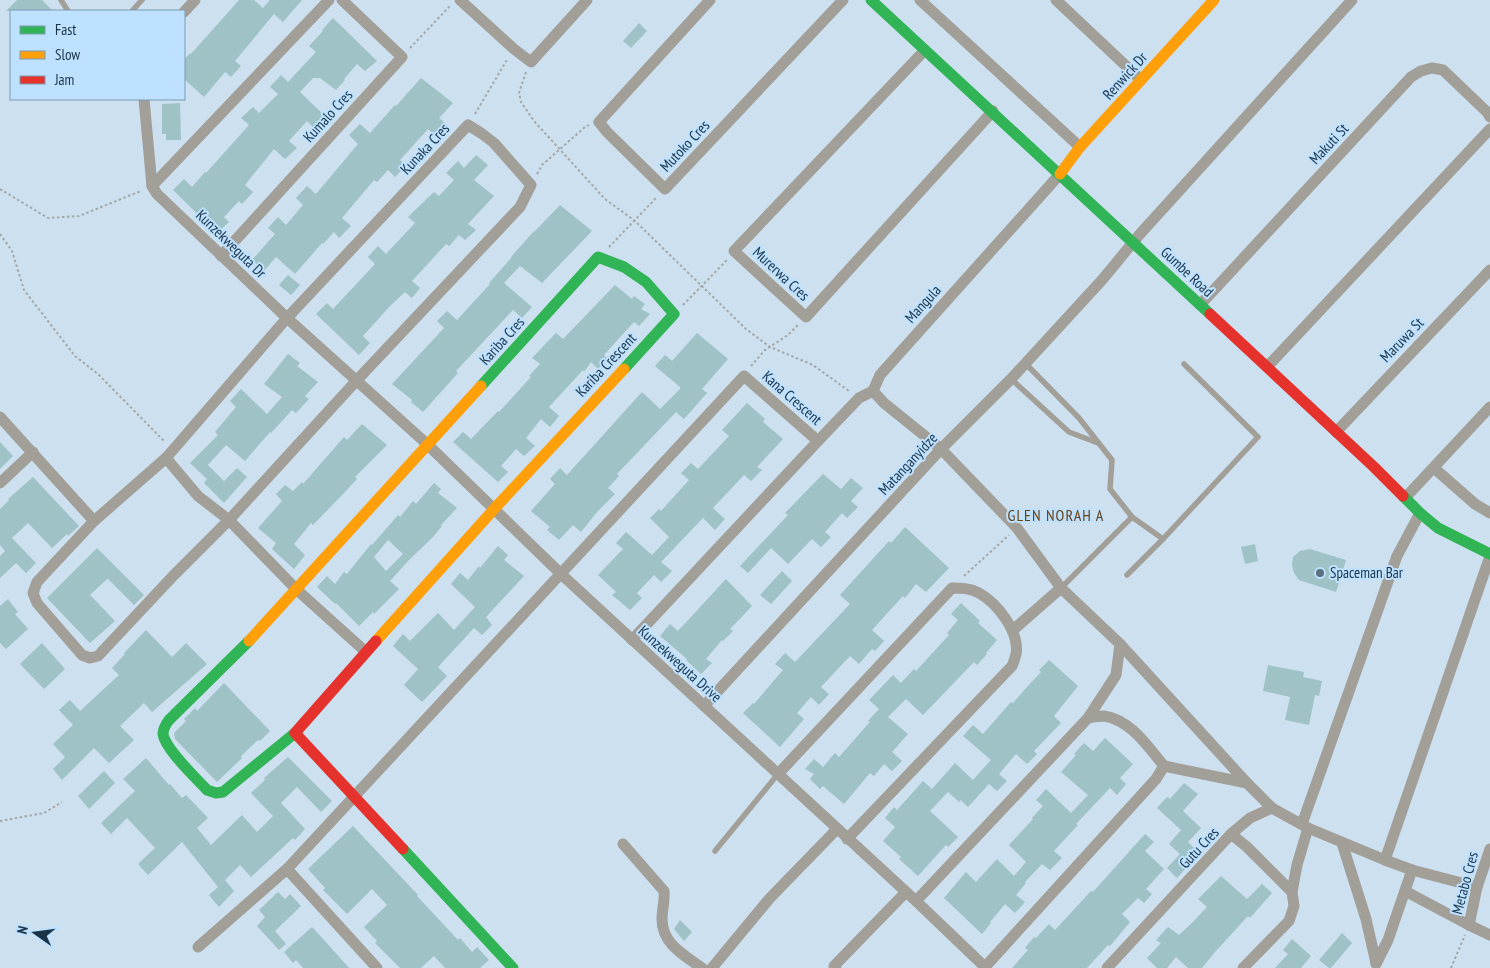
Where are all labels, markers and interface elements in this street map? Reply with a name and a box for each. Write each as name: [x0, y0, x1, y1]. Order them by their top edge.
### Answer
legend: [10, 10, 185, 100]
text: Fast: [55, 20, 76, 39]
text: Slow: [55, 45, 80, 64]
street label: Renwick Dr: [1098, 47, 1152, 103]
text: Jam: [54, 70, 74, 89]
street label: Kumalo Cres: [299, 85, 356, 146]
street label: Mutoko Cres: [656, 116, 713, 176]
street label: Kunaka Cres: [396, 119, 453, 178]
street label: Makuti St: [1305, 119, 1352, 168]
street label: Kunzekweguta Dr: [192, 205, 271, 283]
street label: Gumbe Road: [1157, 242, 1218, 301]
street label: Murerwa Cres: [749, 243, 814, 305]
street label: Mangula: [901, 281, 945, 327]
street label: Kariba Cres: [475, 313, 528, 369]
street label: Maruwa St: [1376, 313, 1427, 366]
street label: Kariba Crescent: [571, 329, 640, 400]
street label: Kana Crescent: [759, 367, 826, 429]
street label: Matanganyidze: [874, 429, 941, 499]
district label: GLEN NORAH A: [1008, 505, 1104, 525]
place label: Spaceman Bar: [1330, 563, 1404, 582]
marker: Spaceman Bar: [1314, 567, 1326, 579]
street label: Kunzekweguta Drive: [635, 621, 726, 706]
street label: Gutu Cres: [1175, 823, 1223, 872]
street label: Metabo Cres: [1447, 849, 1482, 916]
north arrow: [10, 908, 60, 958]
text: N: [13, 924, 32, 936]

